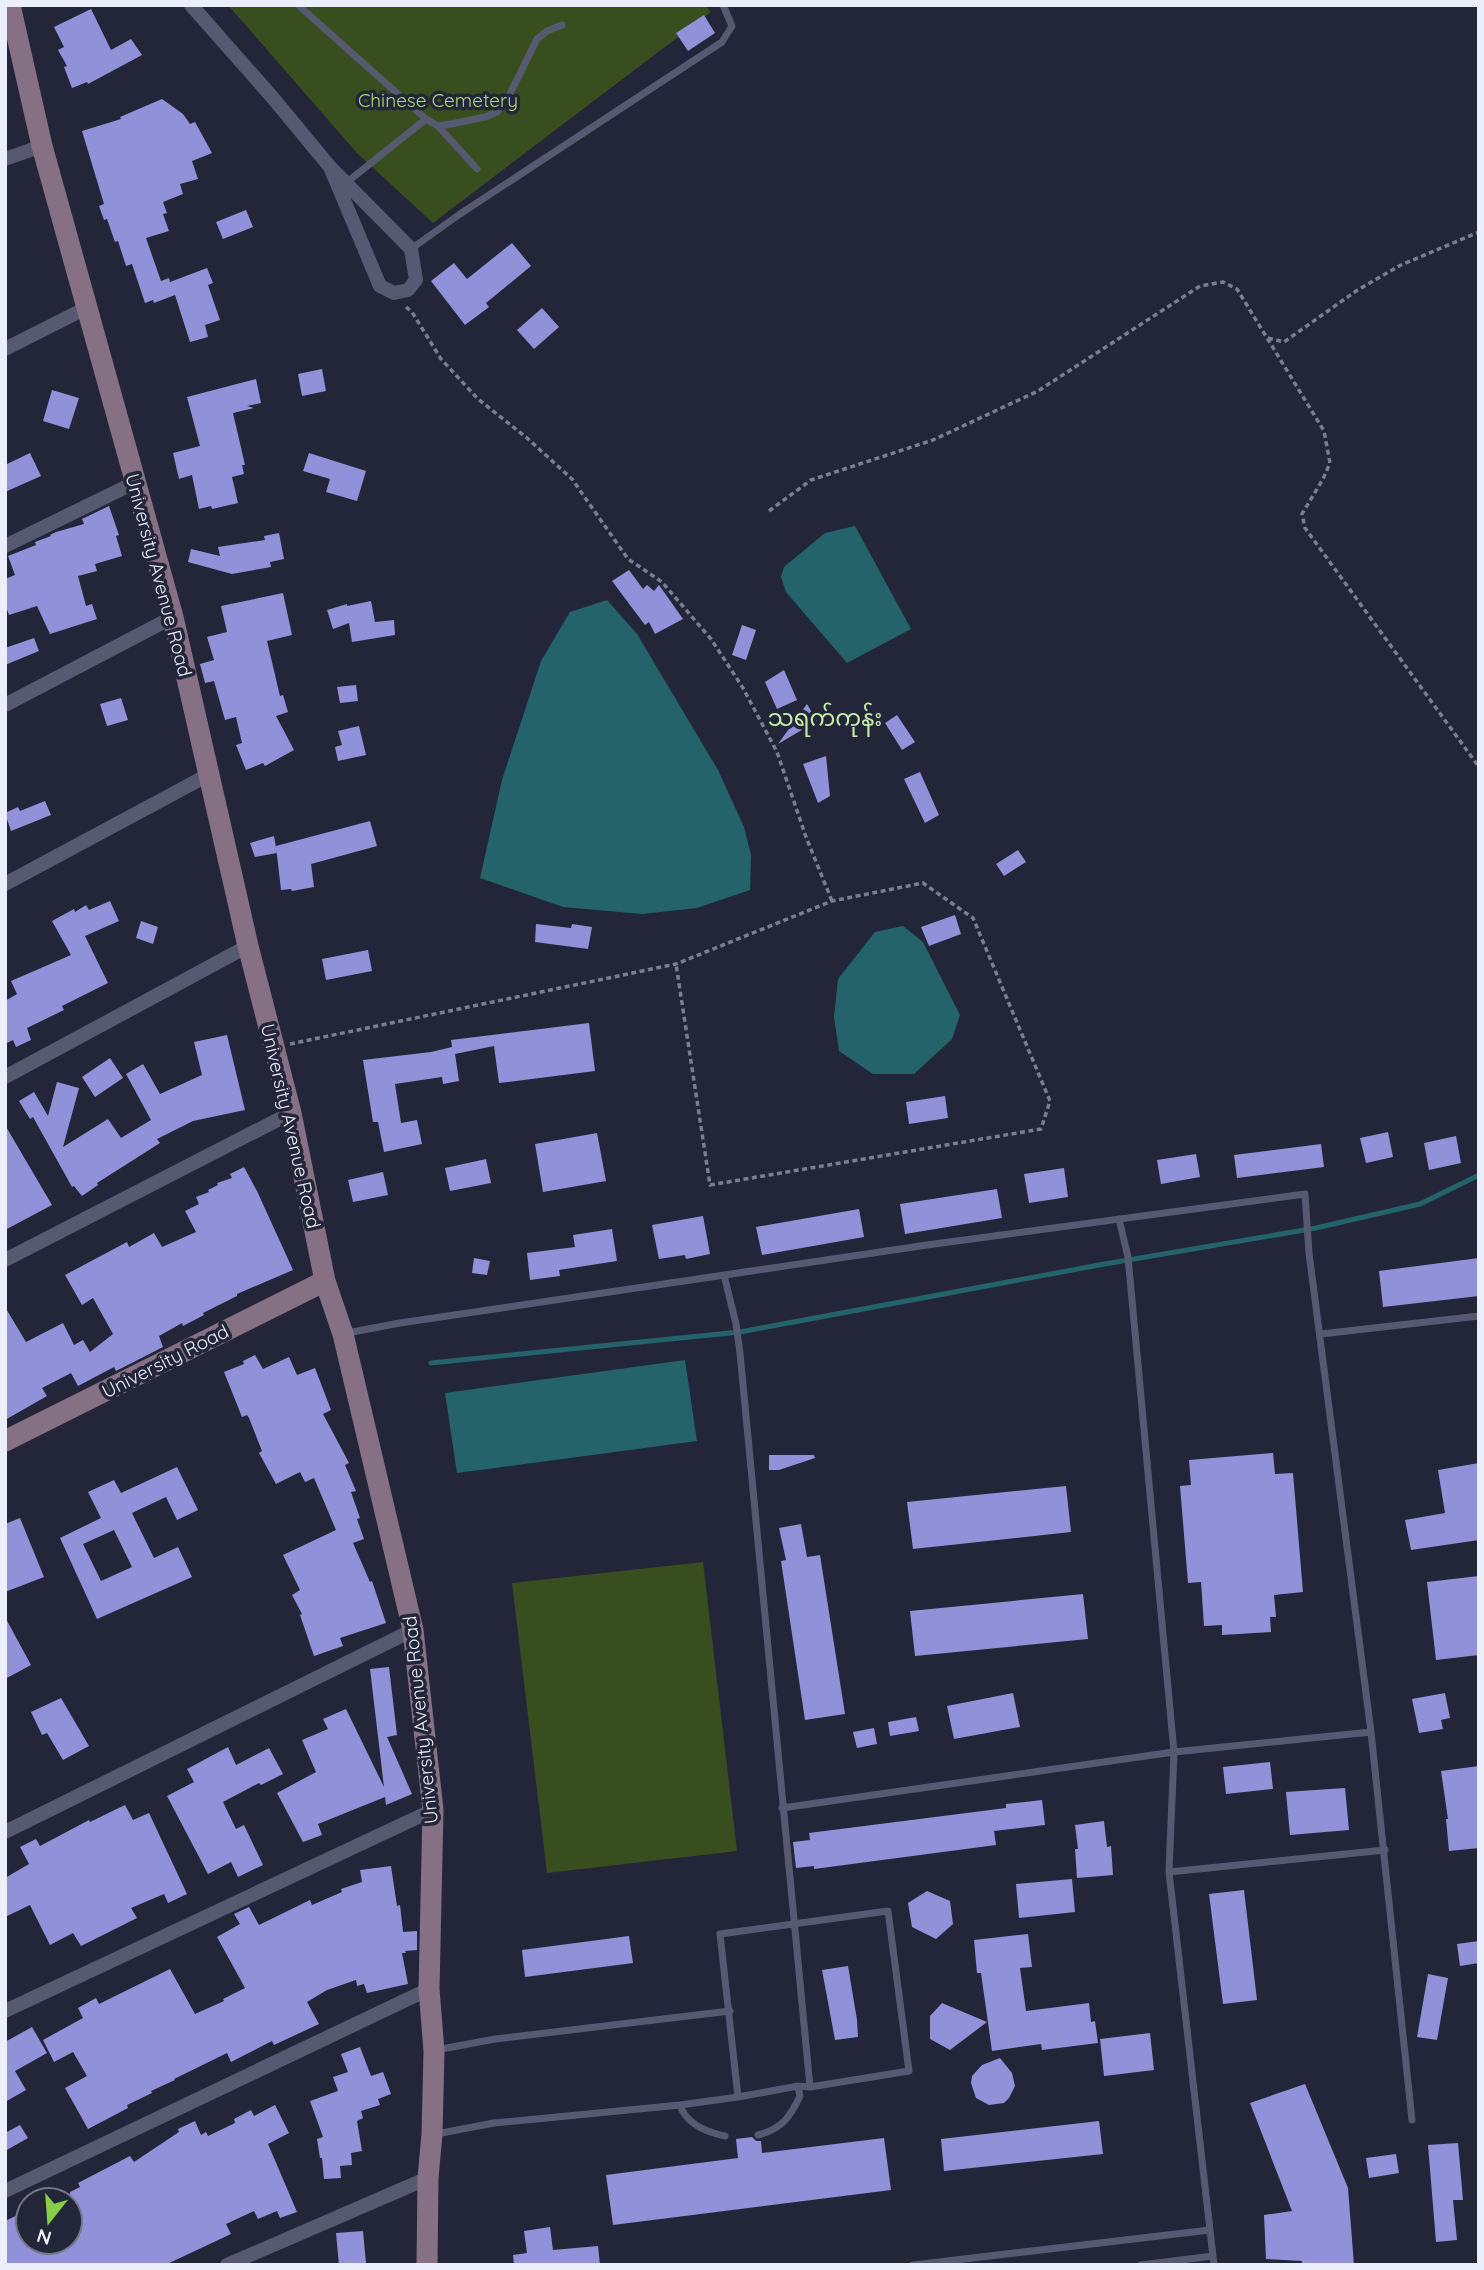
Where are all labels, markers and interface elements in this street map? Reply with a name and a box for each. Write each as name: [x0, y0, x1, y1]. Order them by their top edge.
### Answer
park label: Chinese Cemetery: [358, 88, 518, 112]
street label: University Avenue Road: [120, 471, 198, 679]
district label: သရက်ကုန်း: [768, 702, 882, 737]
street label: University Avenue Road: [256, 1021, 326, 1231]
street label: University Road: [98, 1319, 232, 1403]
street label: University Avenue Road: [397, 1615, 443, 1825]
north arrow: [14, 2186, 84, 2256]
text: N: [34, 2224, 54, 2251]

